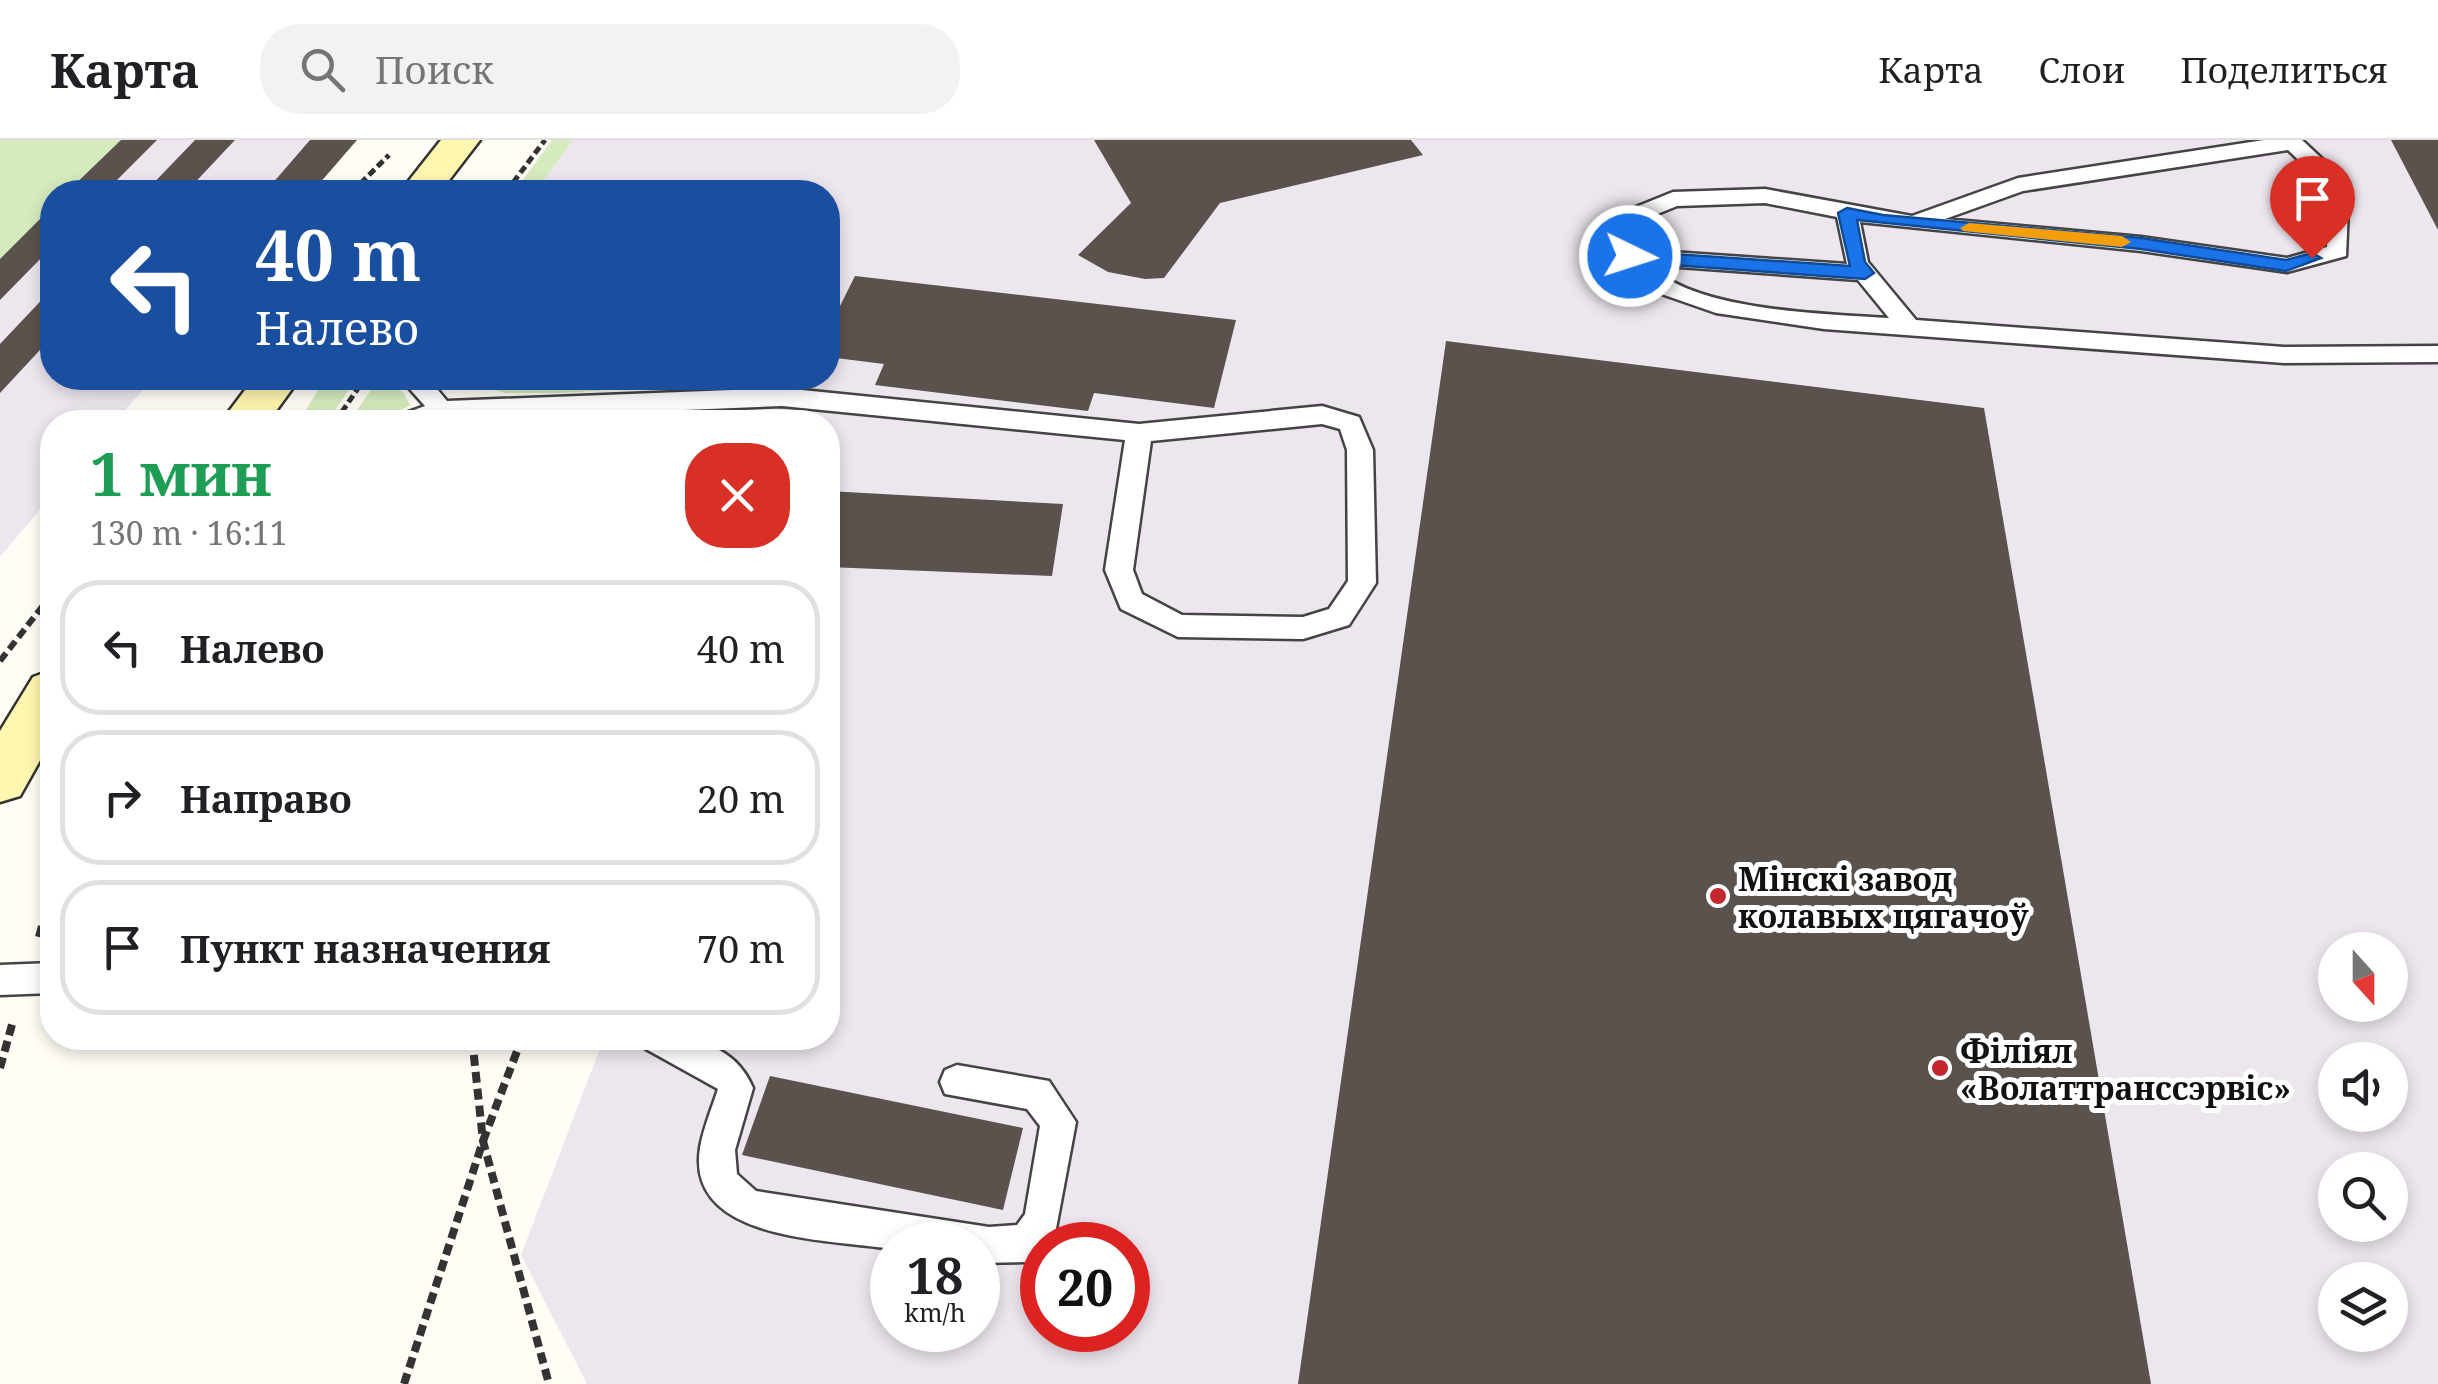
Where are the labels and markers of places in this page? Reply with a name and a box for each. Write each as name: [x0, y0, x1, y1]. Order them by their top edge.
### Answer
pin: [2270, 156, 2355, 259]
place label: Мінскі завод колавых цягачоў: [1738, 857, 2029, 937]
marker: Мінскі завод колавых цягачоў: [1707, 885, 1729, 907]
place label: Філіял «Волаттранссэрвіс»: [1960, 1029, 2291, 1109]
marker: Філіял «Волаттранссэрвіс»: [1929, 1057, 1951, 1079]

